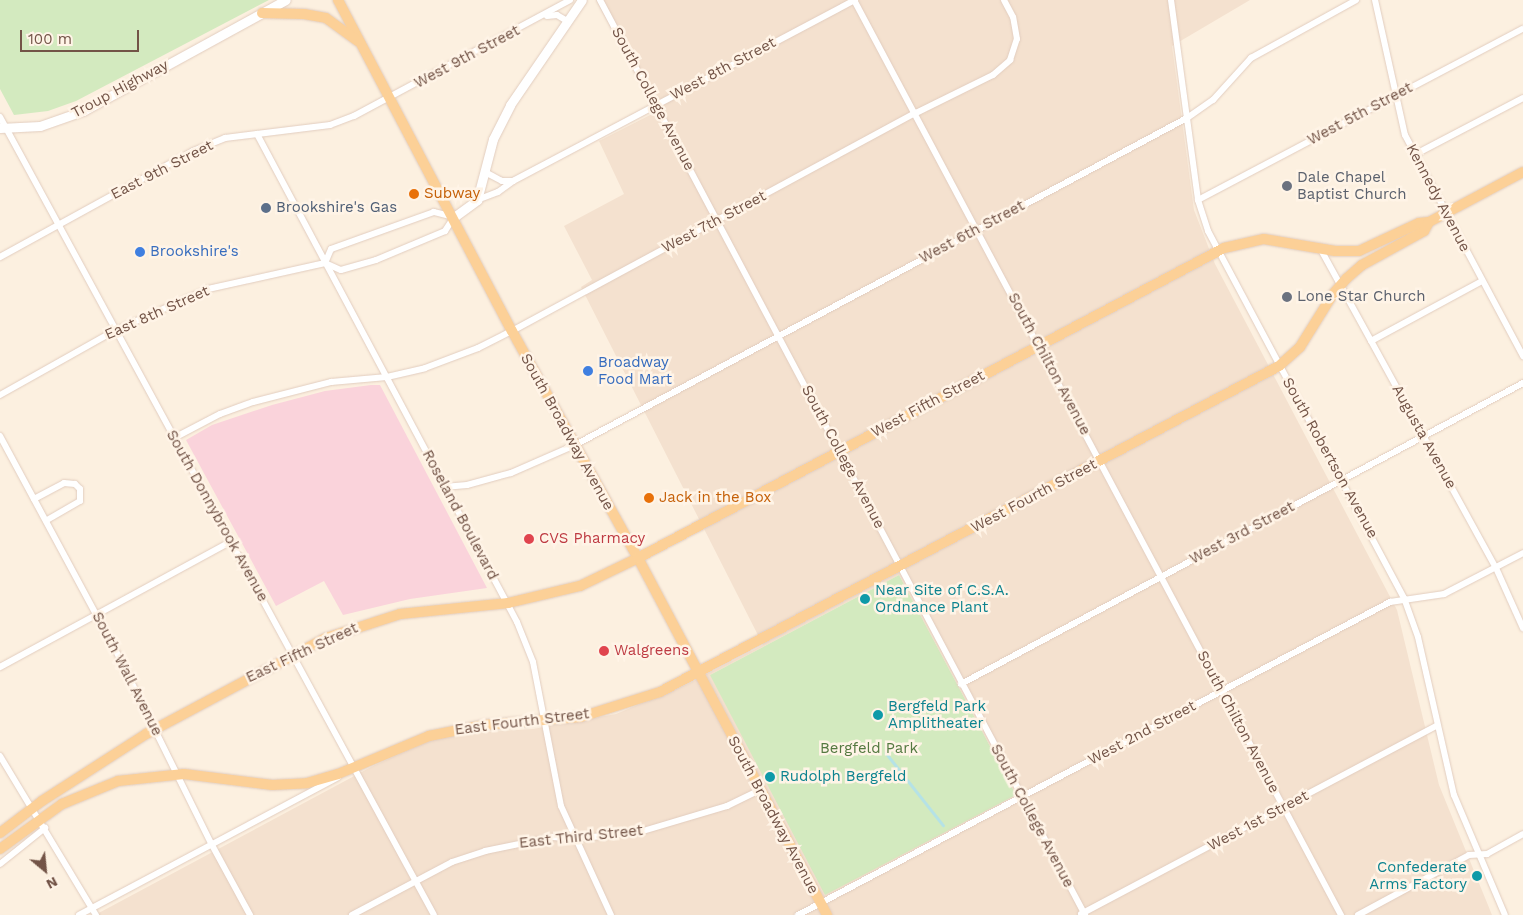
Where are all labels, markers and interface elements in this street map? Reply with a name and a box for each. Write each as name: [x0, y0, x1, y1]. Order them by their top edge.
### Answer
scale bar: [22, 20, 141, 52]
street label: West 9th Street: [411, 22, 523, 92]
street label: South College Avenue: [607, 24, 699, 174]
text: 100 m: [28, 30, 72, 48]
street label: West 8th Street: [667, 34, 779, 104]
street label: Troup Highway: [69, 56, 171, 122]
street label: West 5th Street: [1304, 79, 1416, 149]
street label: East 9th Street: [108, 136, 216, 204]
street label: Kennedy Avenue: [1402, 141, 1474, 255]
place label: Dale Chapel Baptist Church: [1297, 168, 1407, 203]
marker: Dale Chapel Baptist Church: [1281, 180, 1293, 192]
place label: Subway: [424, 185, 480, 203]
street label: West 7th Street: [659, 187, 769, 257]
marker: Subway: [408, 188, 420, 200]
street label: West 6th Street: [916, 197, 1028, 267]
place label: Brookshire's Gas: [276, 199, 397, 217]
marker: Brookshire's Gas: [260, 202, 272, 214]
place label: Brookshire's: [150, 243, 239, 261]
marker: Brookshire's: [134, 246, 146, 258]
street label: East 8th Street: [102, 282, 212, 344]
place label: Lone Star Church: [1297, 288, 1426, 306]
street label: South Chilton Avenue: [1004, 290, 1094, 438]
marker: Lone Star Church: [1281, 291, 1293, 303]
street label: South Broadway Avenue: [516, 350, 618, 514]
place label: Broadway Food Mart: [598, 353, 672, 388]
marker: Broadway Food Mart: [582, 365, 594, 377]
street label: West Fifth Street: [868, 366, 988, 442]
street label: South Robertson Avenue: [1278, 374, 1382, 542]
street label: Augusta Avenue: [1388, 381, 1460, 493]
street label: South College Avenue: [797, 382, 889, 532]
street label: South Donnybrook Avenue: [162, 427, 272, 605]
street label: Roseland Boulevard: [418, 447, 502, 583]
street label: West Fourth Street: [968, 455, 1100, 537]
place label: Jack in the Box: [659, 489, 772, 507]
marker: Jack in the Box: [643, 492, 655, 504]
street label: West 3rd Street: [1186, 498, 1298, 568]
place label: CVS Pharmacy: [539, 530, 645, 548]
marker: CVS Pharmacy: [523, 533, 535, 545]
place label: Near Site of C.S.A. Ordnance Plant: [875, 581, 1010, 616]
marker: Near Site of C.S.A. Ordnance Plant: [859, 593, 871, 605]
street label: South Wall Avenue: [88, 608, 166, 740]
street label: East Fifth Street: [243, 619, 361, 687]
place label: Walgreens: [614, 642, 689, 660]
marker: Walgreens: [598, 645, 610, 657]
street label: South Chilton Avenue: [1193, 648, 1283, 796]
place label: Bergfeld Park Amplitheater: [888, 697, 986, 732]
street label: West 2nd Street: [1085, 697, 1199, 769]
street label: East Fourth Street: [454, 705, 590, 739]
marker: Bergfeld Park Amplitheater: [872, 709, 884, 721]
street label: South Broadway Avenue: [723, 732, 823, 898]
park label: Bergfeld Park: [820, 740, 918, 758]
street label: South College Avenue: [986, 741, 1078, 891]
place label: Rudolph Bergfeld: [780, 768, 906, 786]
marker: Rudolph Bergfeld: [764, 771, 776, 783]
street label: West 1st Street: [1204, 787, 1312, 855]
street label: East Third Street: [518, 822, 644, 852]
north arrow: [20, 845, 70, 895]
place label: Confederate Arms Factory: [1369, 858, 1467, 893]
marker: Confederate Arms Factory: [1471, 870, 1483, 882]
text: N: [44, 874, 60, 893]

